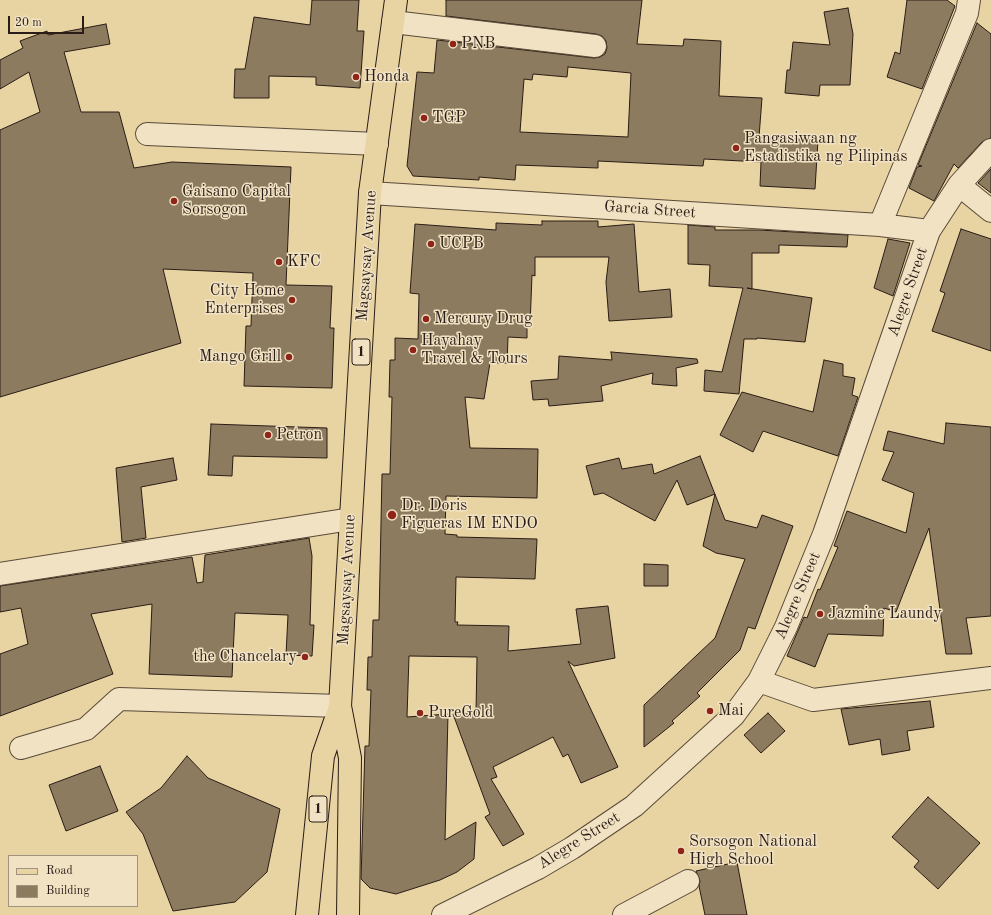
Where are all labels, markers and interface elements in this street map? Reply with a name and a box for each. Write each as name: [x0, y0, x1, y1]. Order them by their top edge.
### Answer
scale bar: [10, 8, 86, 34]
text: 20 m: [15, 17, 42, 29]
place label: PNB: [461, 34, 495, 54]
marker: PNB: [448, 39, 458, 49]
place label: Honda: [364, 67, 409, 87]
marker: Honda: [351, 72, 361, 82]
place label: TGP: [432, 108, 466, 128]
marker: TGP: [419, 113, 429, 123]
place label: Pangasiwaan ng Estadistika ng Pilipinas: [744, 129, 907, 167]
marker: Pangasiwaan ng Estadistika ng Pilipinas: [731, 143, 741, 153]
place label: Gaisano Capital Sorsogon: [182, 182, 291, 220]
street label: Magsaysay Avenue: [353, 190, 381, 322]
marker: Gaisano Capital Sorsogon: [169, 196, 179, 206]
street label: Garcia Street: [603, 197, 697, 223]
place label: UCPB: [439, 234, 484, 254]
marker: UCPB: [426, 239, 436, 249]
street label: Alegre Street: [884, 245, 932, 339]
place label: KFC: [287, 252, 321, 272]
marker: KFC: [274, 257, 284, 267]
place label: City Home Enterprises: [204, 281, 284, 319]
marker: City Home Enterprises: [287, 295, 297, 305]
place label: Mercury Drug: [434, 309, 533, 329]
marker: Mercury Drug: [421, 314, 431, 324]
place label: Hayahay Travel & Tours: [421, 331, 528, 369]
road number: 1: [352, 339, 370, 365]
marker: Hayahay Travel & Tours: [408, 345, 418, 355]
place label: Mango Grill: [199, 347, 281, 367]
marker: Mango Grill: [284, 352, 294, 362]
place label: Petron: [276, 425, 322, 445]
marker: Petron: [263, 430, 273, 440]
place label: Dr. Doris Figueras IM ENDO: [401, 496, 538, 534]
marker: Dr. Doris Figueras IM ENDO: [386, 509, 398, 521]
street label: Magsaysay Avenue: [334, 514, 360, 646]
street label: Alegre Street: [771, 549, 825, 643]
place label: Jazmine Laundy: [828, 604, 942, 624]
marker: Jazmine Laundy: [815, 609, 825, 619]
place label: the Chancelary: [193, 647, 297, 667]
marker: the Chancelary: [300, 652, 310, 662]
place label: Mai: [718, 701, 744, 721]
place label: PureGold: [428, 703, 493, 723]
marker: Mai: [705, 706, 715, 716]
marker: PureGold: [415, 708, 425, 718]
road number: 1: [309, 796, 327, 822]
street label: Alegre Street: [534, 808, 624, 874]
place label: Sorsogon National High School: [689, 832, 817, 870]
marker: Sorsogon National High School: [676, 846, 686, 856]
legend: [8, 855, 138, 907]
text: Road: [46, 865, 73, 877]
text: Building: [46, 885, 90, 897]

